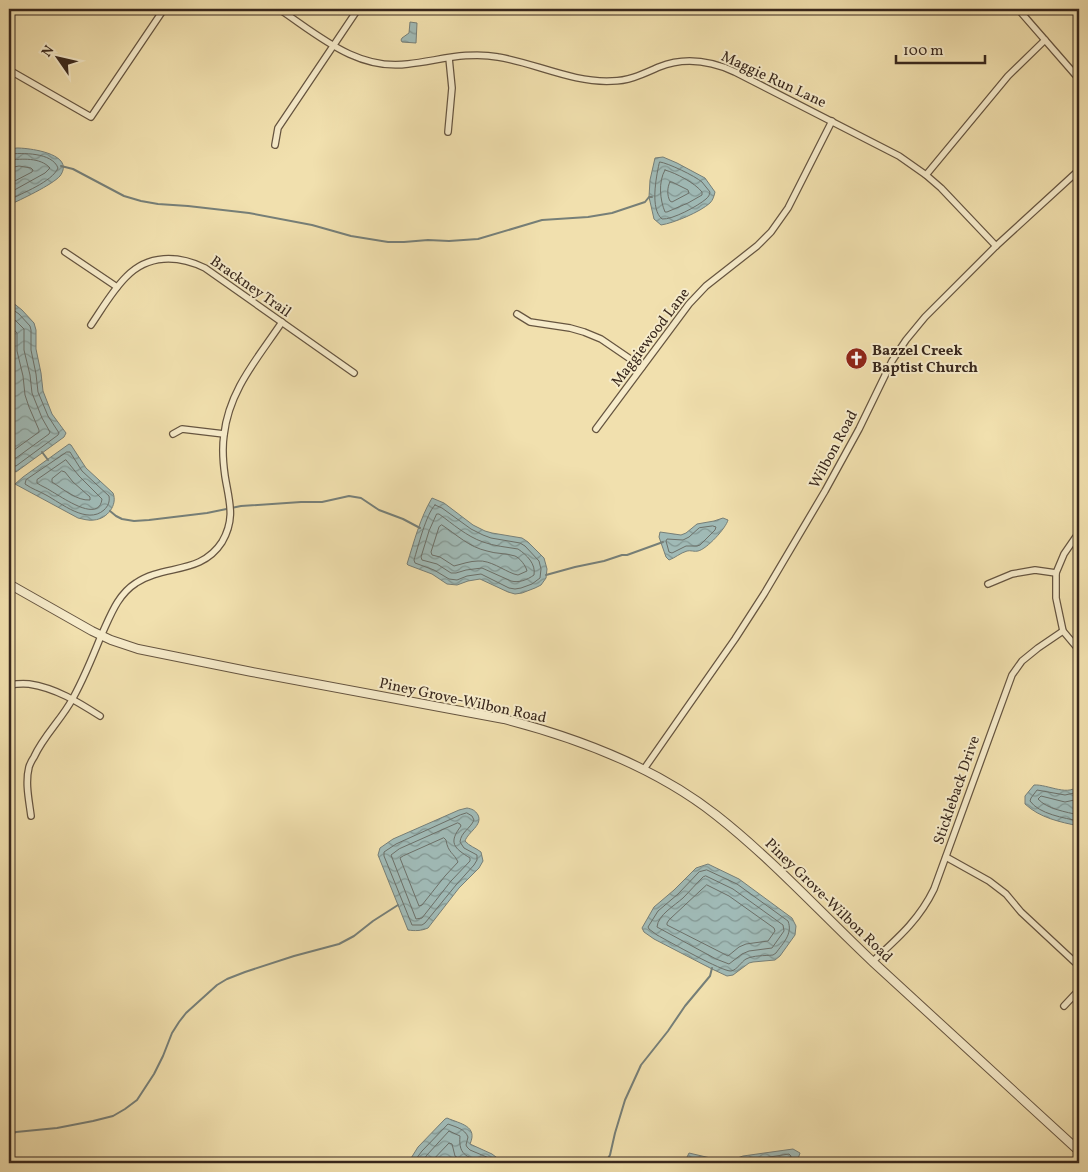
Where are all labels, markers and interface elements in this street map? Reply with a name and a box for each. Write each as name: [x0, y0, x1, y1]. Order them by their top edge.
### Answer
north arrow: [32, 32, 82, 82]
scale bar: [896, 32, 984, 64]
text: 100 m: [903, 41, 943, 62]
text: N: [38, 42, 59, 61]
street label: Maggie Run Lane: [717, 47, 829, 114]
street label: Brackney Trail: [205, 251, 295, 323]
street label: Maggiewood Lane: [607, 284, 695, 392]
place label: Bazzel Creek Baptist Church: [872, 341, 978, 379]
church icon: Bazzel Creek Baptist Church: [844, 347, 868, 371]
street label: Wilbon Road: [805, 407, 864, 492]
street label: Piney Grove-Wilbon Road: [377, 673, 548, 729]
street label: Stickleback Drive: [929, 733, 986, 848]
street label: Piney Grove-Wilbon Road: [759, 834, 897, 968]

